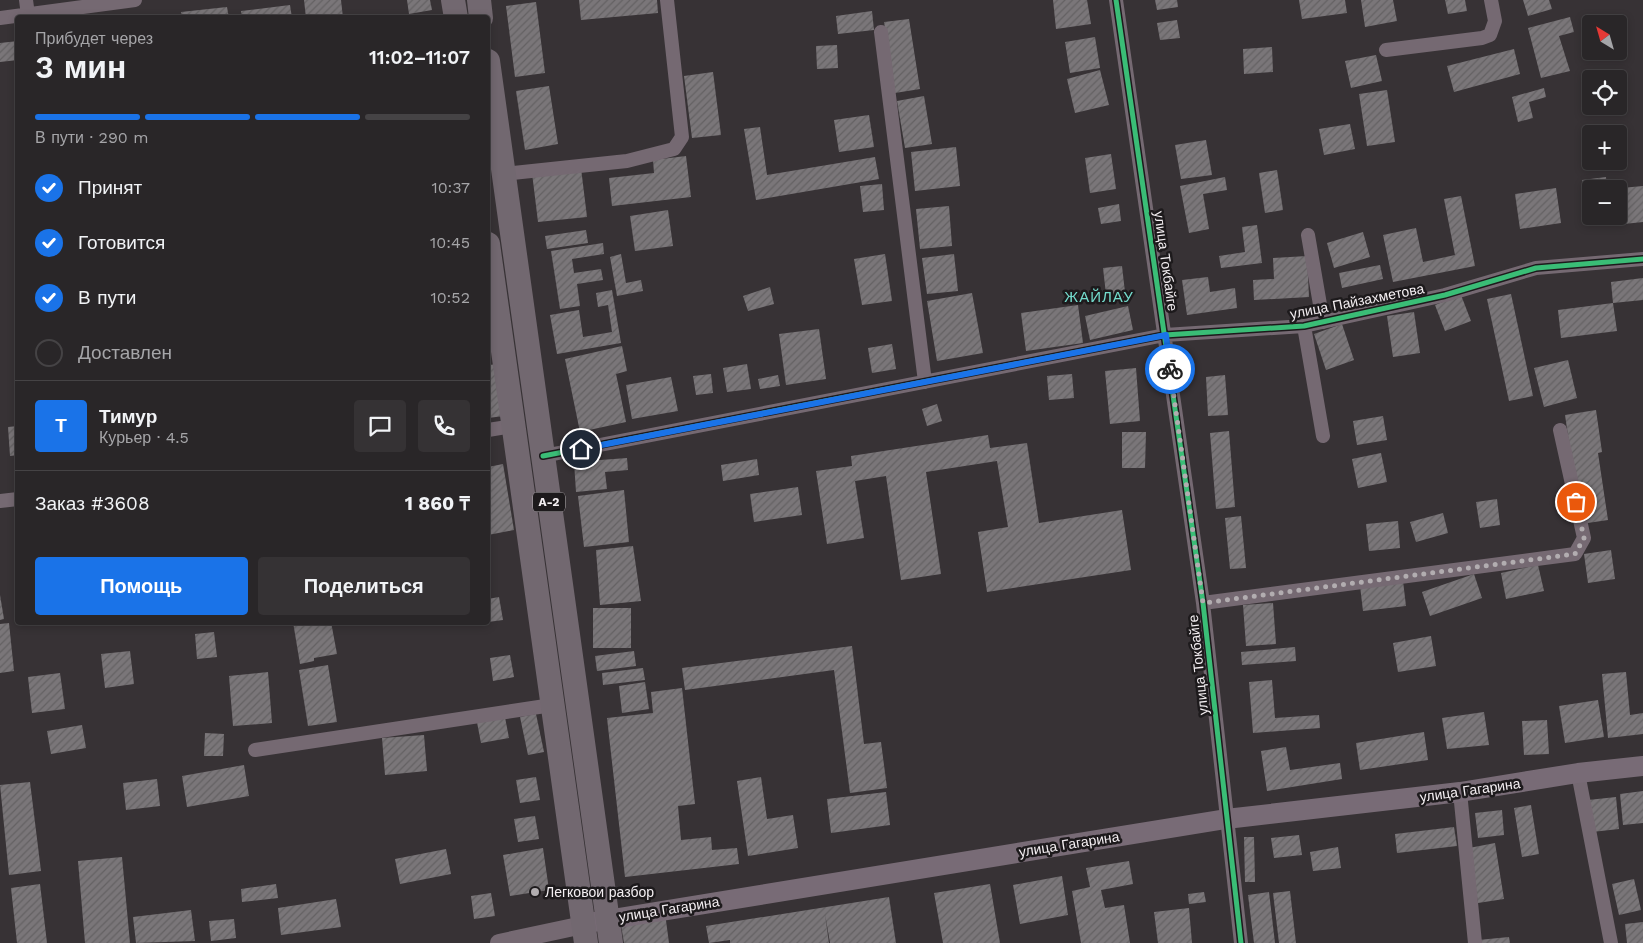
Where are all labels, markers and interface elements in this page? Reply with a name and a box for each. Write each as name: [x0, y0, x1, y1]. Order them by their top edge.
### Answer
north arrow: [1582, 15, 1628, 60]
map controls: [1582, 15, 1627, 225]
text: Прибудет через: [35, 29, 153, 48]
text: 11:02–11:07: [369, 46, 470, 69]
text: 3 мин: [35, 48, 126, 86]
button: locate: [1582, 70, 1627, 115]
button: +: [1582, 125, 1627, 170]
text: В пути · 290 m: [35, 128, 148, 147]
icon: check: [35, 174, 63, 202]
text: Принят: [78, 176, 142, 199]
text: 10:37: [431, 178, 470, 197]
button: −: [1582, 180, 1627, 225]
street label: улица Токбайге: [1151, 210, 1181, 312]
icon: check: [35, 229, 63, 257]
text: Готовится: [78, 231, 165, 254]
text: 10:45: [430, 233, 470, 252]
street label: улица Пайзахметова: [1289, 280, 1426, 322]
icon: check: [35, 284, 63, 312]
text: В пути: [78, 286, 136, 309]
text: 10:52: [430, 288, 470, 307]
district label: ЖАЙЛАУ: [1064, 288, 1134, 306]
text: Доставлен: [78, 341, 172, 364]
courier: [1145, 344, 1195, 394]
icon: bike: [1156, 355, 1184, 383]
button: chat: [354, 400, 406, 452]
button: phone: [418, 400, 470, 452]
text: Тимур: [99, 405, 157, 428]
text: Т: [55, 414, 67, 437]
text: Курьер · 4.5: [99, 428, 189, 447]
pin: [560, 428, 602, 470]
icon: home: [567, 435, 595, 463]
pin: [1555, 481, 1597, 523]
icon: bag: [1562, 488, 1590, 516]
text: Заказ #3608: [35, 492, 150, 515]
text: 1 860 ₸: [405, 492, 470, 515]
road number: A-2: [533, 492, 565, 512]
button: Помощь: [35, 557, 248, 615]
button: Поделиться: [258, 557, 470, 615]
street label: улица Токбайге: [1185, 614, 1211, 716]
street label: улица Гагарина: [1419, 775, 1522, 805]
street label: улица Гагарина: [1018, 828, 1121, 860]
place label: Легковои разбор: [545, 884, 654, 900]
marker: Легковои разбор: [529, 886, 541, 898]
street label: улица Гагарина: [618, 893, 721, 925]

